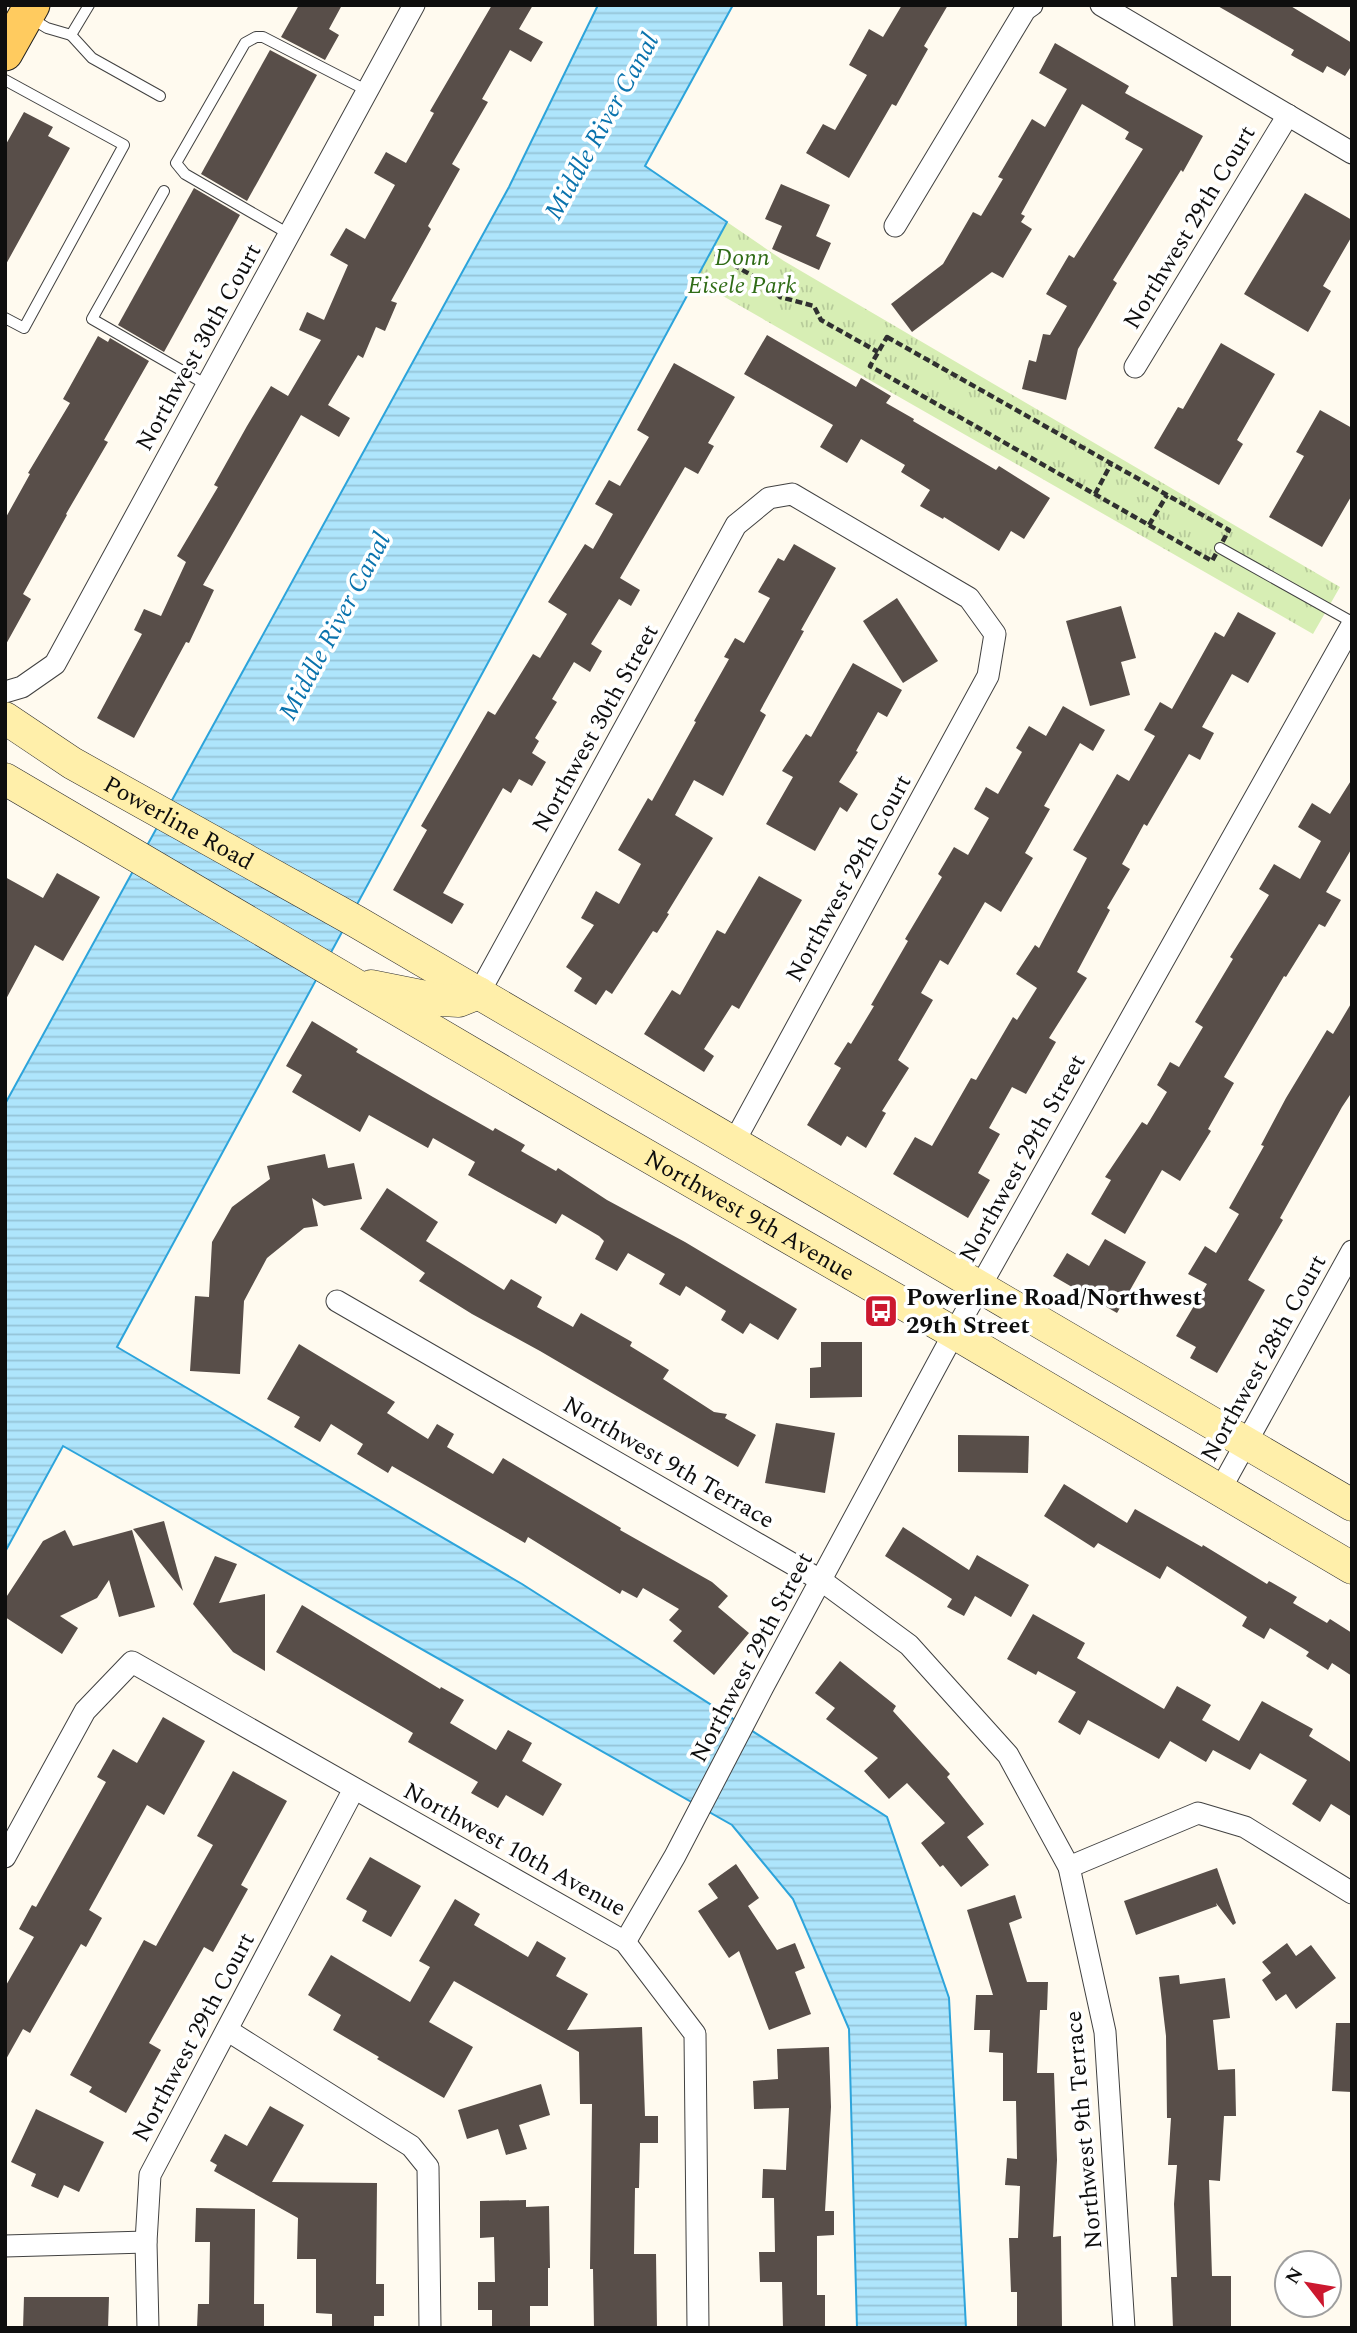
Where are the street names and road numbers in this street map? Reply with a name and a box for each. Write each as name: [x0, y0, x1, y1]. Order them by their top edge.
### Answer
street label: Northwest 29th Court: [1115, 119, 1265, 336]
street label: Northwest 30th Court: [127, 237, 271, 458]
street label: Northwest 30th Street: [523, 618, 668, 839]
street label: Powerline Road: [96, 767, 260, 880]
street label: Northwest 29th Court: [777, 768, 921, 989]
street label: Northwest 29th Street: [950, 1048, 1095, 1269]
street label: Northwest 9th Avenue: [637, 1141, 861, 1291]
street label: Northwest 28th Court: [1192, 1248, 1336, 1469]
street label: Northwest 9th Terrace: [556, 1387, 781, 1538]
street label: Northwest 29th Street: [681, 1546, 823, 1769]
street label: Northwest 10th Avenue: [397, 1774, 633, 1926]
street label: Northwest 29th Court: [123, 1926, 264, 2149]
street label: Northwest 9th Terrace: [1056, 2009, 1112, 2251]

